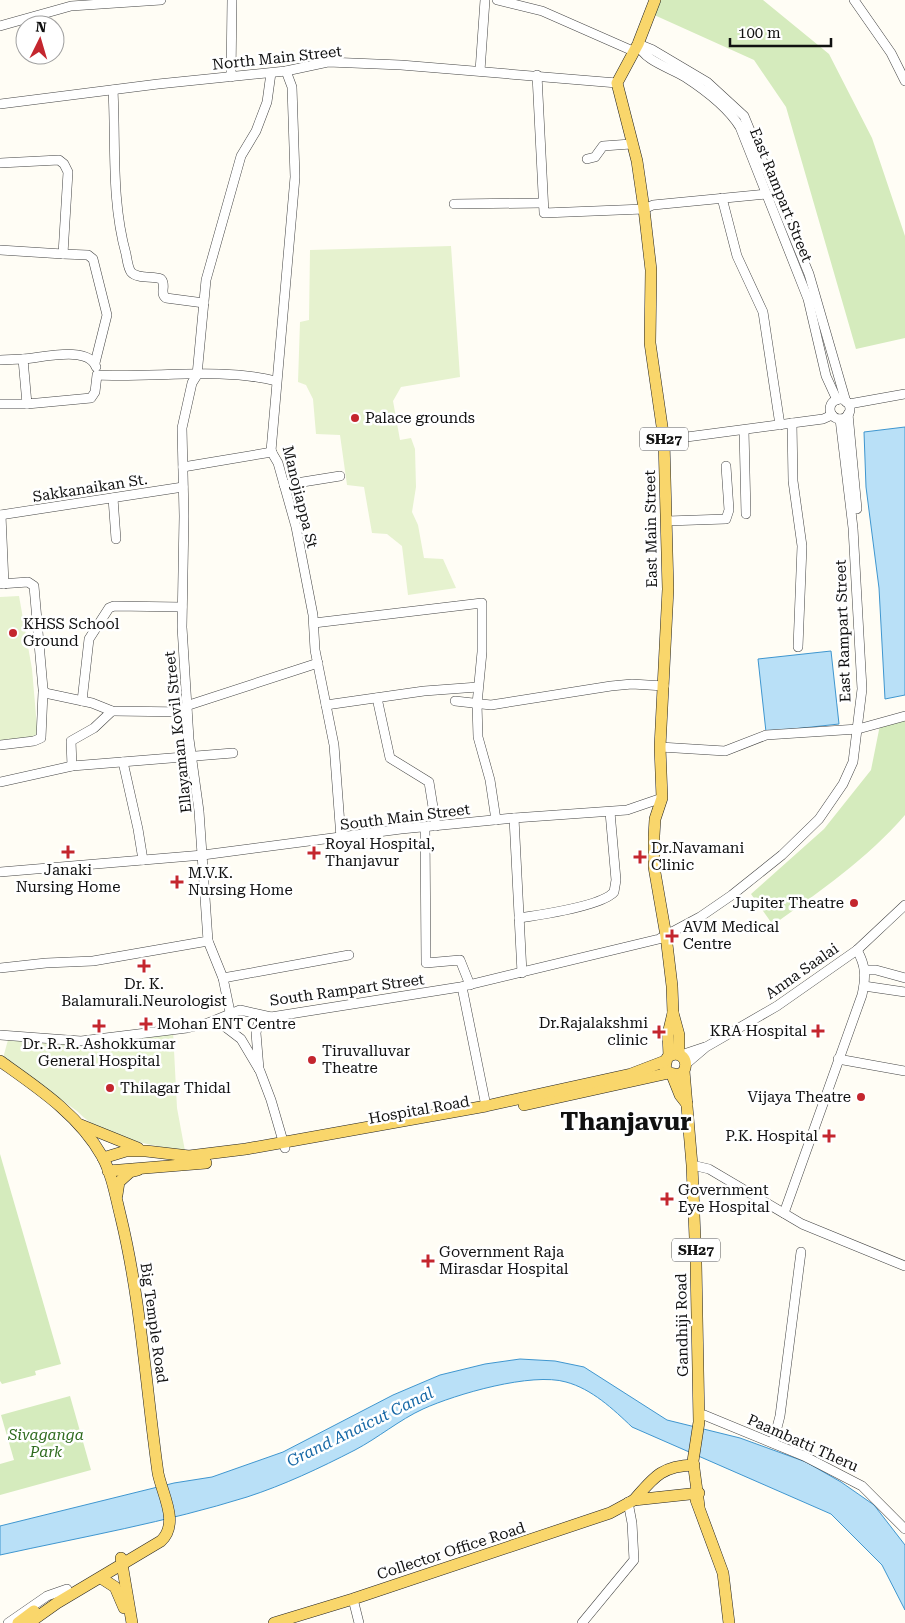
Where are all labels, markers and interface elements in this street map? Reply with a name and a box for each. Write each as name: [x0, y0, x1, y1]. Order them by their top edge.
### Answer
north arrow: [15, 15, 65, 65]
scale bar: [730, 15, 831, 47]
text: N: [35, 19, 47, 36]
text: 100 m: [738, 24, 781, 42]
street label: North Main Street: [211, 42, 343, 74]
street label: East Rampart Street: [746, 125, 816, 265]
place label: Palace grounds: [365, 409, 475, 427]
marker: Palace grounds: [349, 412, 361, 424]
road number: SH27: [640, 428, 688, 450]
street label: Manojiappa St: [279, 444, 322, 550]
street label: Sakkanaikan St.: [31, 470, 149, 506]
street label: East Main Street: [641, 470, 661, 588]
street label: East Rampart Street: [831, 559, 854, 703]
place label: KHSS School Ground: [23, 615, 120, 650]
marker: KHSS School Ground: [7, 627, 19, 639]
street label: Ellayaman Kovil Street: [160, 650, 195, 814]
street label: South Main Street: [339, 800, 471, 834]
place label: Royal Hospital, Thanjavur: [325, 835, 435, 870]
place label: Dr.Navamani Clinic: [651, 839, 745, 874]
marker: Janaki Nursing Home: [61, 845, 75, 859]
marker: Royal Hospital, Thanjavur: [307, 846, 321, 860]
marker: Dr.Navamani Clinic: [633, 850, 647, 864]
place label: Janaki Nursing Home: [16, 861, 120, 896]
place label: M.V.K. Nursing Home: [188, 864, 293, 899]
marker: M.V.K. Nursing Home: [170, 875, 184, 889]
place label: Jupiter Theatre: [732, 894, 844, 912]
marker: Jupiter Theatre: [848, 897, 860, 909]
place label: AVM Medical Centre: [683, 918, 780, 953]
marker: AVM Medical Centre: [665, 929, 679, 943]
street label: Anna Saalai: [762, 939, 842, 1003]
marker: Dr. K. Balamurali.Neurologist: [137, 959, 151, 973]
street label: South Rampart Street: [269, 970, 426, 1010]
place label: Dr. K. Balamurali.Neurologist: [61, 975, 227, 1010]
place label: Dr.Rajalakshmi clinic: [539, 1014, 648, 1049]
place label: Mohan ENT Centre: [157, 1015, 296, 1033]
marker: Mohan ENT Centre: [139, 1017, 153, 1031]
marker: Dr. R. R. Ashokkumar General Hospital: [92, 1019, 106, 1033]
place label: KRA Hospital: [710, 1022, 807, 1040]
marker: KRA Hospital: [811, 1024, 825, 1038]
marker: Dr.Rajalakshmi clinic: [652, 1025, 666, 1039]
place label: Dr. R. R. Ashokkumar General Hospital: [22, 1035, 176, 1070]
place label: Tiruvalluvar Theatre: [322, 1042, 410, 1077]
marker: Tiruvalluvar Theatre: [306, 1054, 318, 1066]
place label: Thilagar Thidal: [120, 1079, 231, 1097]
marker: Thilagar Thidal: [104, 1082, 116, 1094]
place label: Vijaya Theatre: [747, 1088, 851, 1106]
marker: Vijaya Theatre: [855, 1091, 867, 1103]
street label: Hospital Road: [367, 1092, 471, 1128]
district label: Thanjavur: [560, 1107, 692, 1136]
place label: P.K. Hospital: [725, 1127, 818, 1145]
marker: P.K. Hospital: [822, 1129, 836, 1143]
place label: Government Eye Hospital: [678, 1181, 770, 1216]
marker: Government Eye Hospital: [660, 1192, 674, 1206]
road number: SH27: [672, 1238, 720, 1262]
place label: Government Raja Mirasdar Hospital: [439, 1243, 569, 1278]
marker: Government Raja Mirasdar Hospital: [421, 1254, 435, 1268]
street label: Big Temple Road: [137, 1262, 171, 1385]
street label: Gandhiji Road: [672, 1273, 692, 1377]
water label: Grand Anaicut Canal: [284, 1383, 437, 1471]
street label: Paambatti Theru: [745, 1410, 862, 1476]
park label: Sivaganga Park: [7, 1426, 84, 1461]
street label: Collector Office Road: [375, 1518, 528, 1583]

